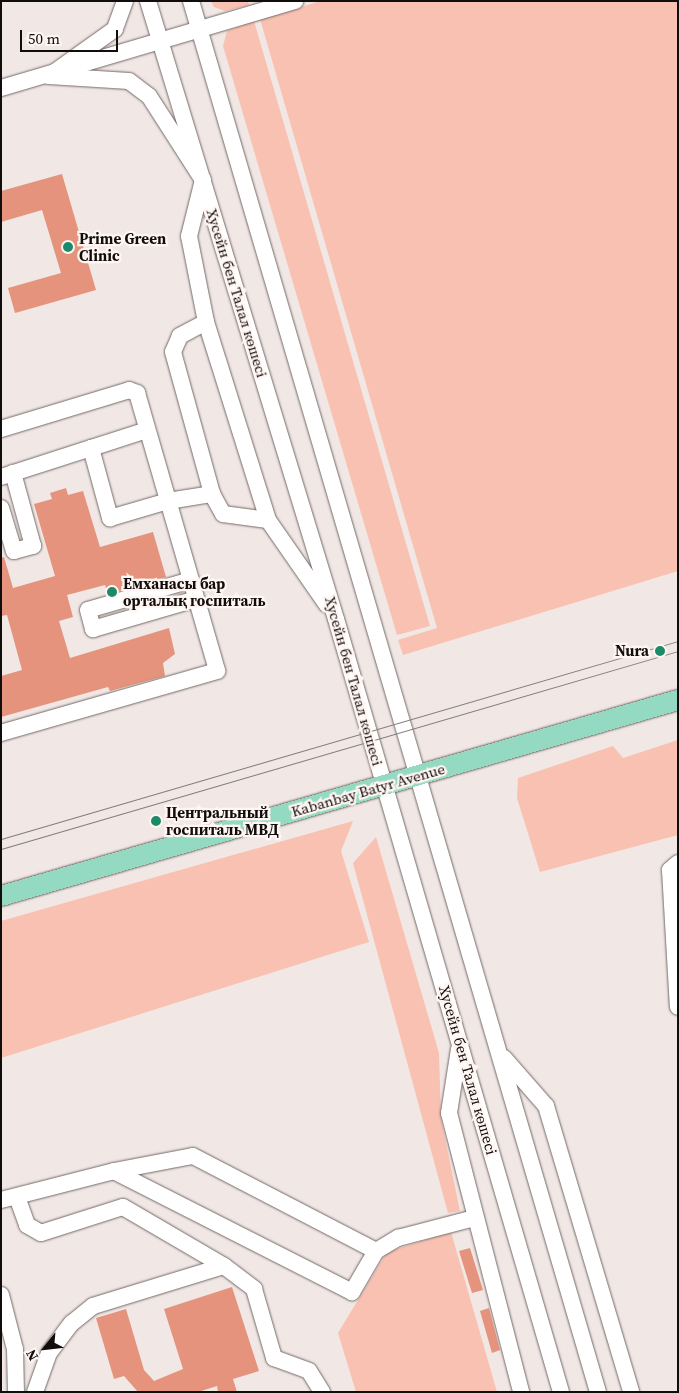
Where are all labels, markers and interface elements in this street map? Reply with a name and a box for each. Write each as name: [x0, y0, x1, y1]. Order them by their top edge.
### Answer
scale bar: [22, 20, 120, 52]
text: 50 m: [28, 28, 60, 49]
street label: Хусейн бен Талал көшесі: [203, 206, 271, 380]
place label: Prime Green Clinic: [79, 229, 166, 264]
marker: Prime Green Clinic: [61, 240, 75, 254]
place label: Емханасы бар орталық госпиталь: [123, 574, 265, 609]
marker: Емханасы бар орталық госпиталь: [105, 585, 119, 599]
street label: Хусейн бен Талал көшесі: [321, 594, 387, 768]
place label: Nura: [615, 642, 649, 660]
marker: Nura: [653, 644, 667, 658]
street label: Kabanbay Batyr Avenue: [289, 759, 447, 821]
place label: Центральный госпиталь МВД: [166, 803, 279, 838]
marker: Центральный госпиталь МВД: [150, 815, 162, 827]
street label: Хусейн бен Талал көшесі: [435, 983, 501, 1157]
north arrow: [20, 1323, 70, 1373]
text: N: [21, 1346, 43, 1365]

